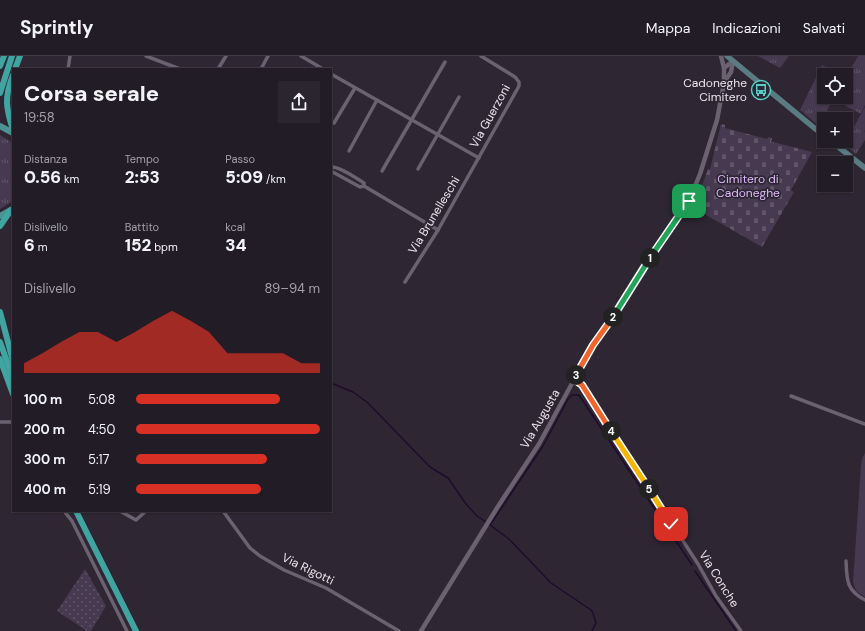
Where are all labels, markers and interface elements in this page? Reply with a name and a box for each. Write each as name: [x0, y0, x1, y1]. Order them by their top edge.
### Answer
text: Sprintly: [20, 15, 93, 40]
text: Mappa: [646, 19, 690, 37]
text: Indicazioni: [712, 19, 781, 37]
text: Salvati: [803, 19, 845, 37]
map controls: [817, 68, 853, 192]
button: locate: [817, 68, 853, 104]
place label: Cadoneghe Cimitero: [683, 75, 747, 105]
text: Corsa serale: [24, 79, 159, 108]
bus stop icon: Cadoneghe Cimitero: [750, 79, 772, 101]
button: share: [278, 81, 320, 123]
street label: Via Guerzoni: [466, 81, 514, 151]
text: 19:58: [24, 109, 55, 126]
button: +: [817, 112, 853, 148]
text: Distanza: [24, 152, 67, 166]
text: Tempo: [125, 152, 159, 166]
text: Passo: [225, 152, 255, 166]
button: −: [817, 156, 853, 192]
text: 0.56: [24, 166, 61, 188]
text: 2:53: [125, 166, 160, 188]
text: 5:09: [225, 166, 263, 188]
park label: Cimitero di Cadoneghe: [716, 171, 780, 201]
text: km: [61, 172, 79, 186]
text: /km: [263, 172, 286, 186]
street label: Via Brunelleschi: [405, 173, 464, 257]
pin: [672, 184, 706, 218]
icon: arrive: [678, 190, 700, 212]
text: Dislivello: [24, 220, 68, 234]
text: Battito: [125, 220, 159, 234]
text: kcal: [225, 220, 245, 234]
text: 6: [24, 234, 35, 256]
text: 152: [125, 234, 151, 256]
text: 34: [225, 234, 247, 256]
text: m: [35, 240, 48, 254]
text: bpm: [151, 240, 178, 254]
pin: 1: [640, 248, 660, 268]
text: 1: [648, 251, 652, 265]
text: Dislivello: [24, 280, 76, 297]
text: 89–94 m: [265, 280, 320, 297]
pin: 2: [603, 307, 623, 327]
text: 2: [610, 310, 616, 324]
pin: 3: [566, 365, 586, 385]
text: 3: [573, 368, 579, 382]
street label: Via Augusta: [517, 386, 563, 452]
text: 100 m: [24, 391, 62, 408]
text: 5:08: [88, 391, 115, 408]
text: 200 m: [24, 421, 65, 438]
text: 4:50: [88, 421, 115, 438]
pin: 4: [601, 421, 621, 441]
text: 4: [607, 424, 615, 438]
text: 300 m: [24, 451, 65, 468]
text: 5:17: [88, 451, 110, 468]
pin: 5: [639, 479, 659, 499]
text: 400 m: [24, 481, 66, 498]
text: 5:19: [88, 481, 111, 498]
text: 5: [646, 482, 652, 496]
pin: [654, 507, 688, 541]
icon: check: [660, 513, 682, 535]
street label: Via Conche: [695, 548, 743, 610]
street label: Via Rigotti: [279, 549, 337, 589]

